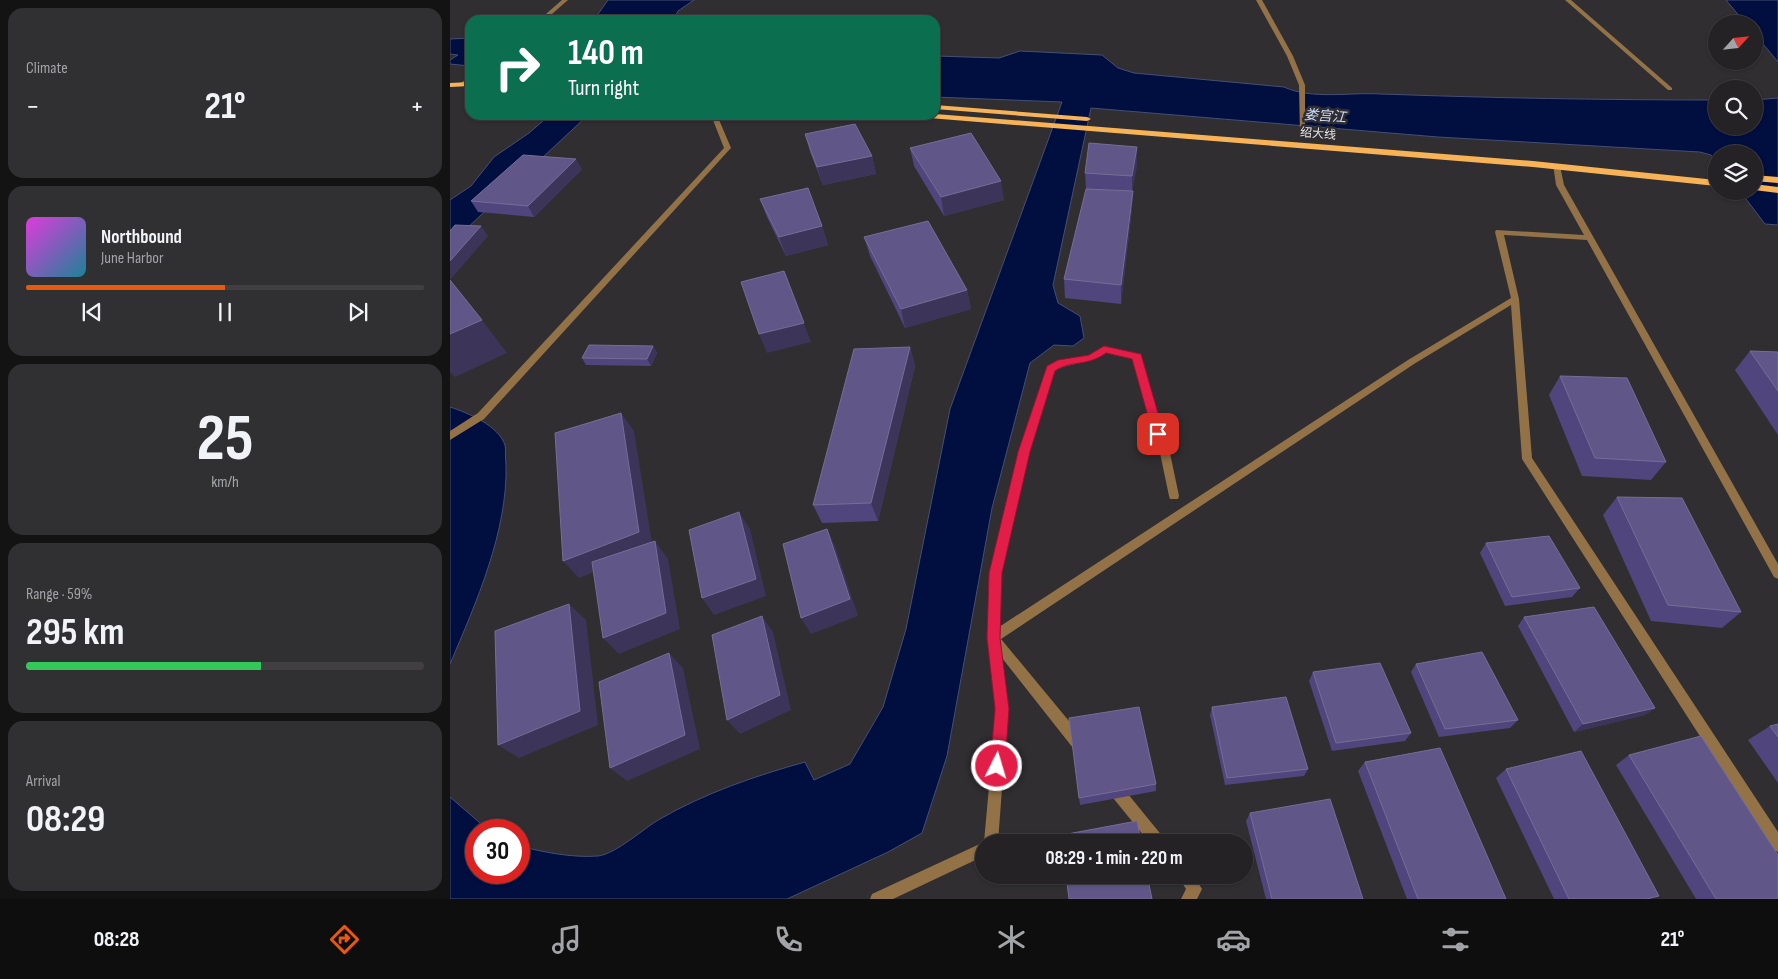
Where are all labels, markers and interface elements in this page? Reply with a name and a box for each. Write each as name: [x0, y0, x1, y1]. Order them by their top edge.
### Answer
north arrow: [1708, 15, 1762, 70]
map controls: [1708, 15, 1763, 200]
text: 140 m: [568, 32, 644, 75]
icon: right: [485, 35, 550, 100]
text: Climate: [26, 59, 68, 78]
text: Turn right: [568, 75, 639, 102]
button: search: [1708, 80, 1763, 135]
text: 21°: [204, 84, 246, 129]
text: −: [26, 90, 40, 123]
text: +: [410, 90, 424, 123]
water label: 娄宫江: [1303, 106, 1349, 126]
street label: 绍大线: [1299, 125, 1337, 143]
button: layers: [1708, 145, 1763, 200]
text: Northbound: [101, 226, 182, 249]
text: June Harbor: [101, 249, 164, 268]
icon: previous: [78, 298, 106, 326]
icon: pause: [211, 298, 239, 326]
icon: next: [344, 298, 372, 326]
text: 25: [196, 401, 254, 479]
pin: [1137, 413, 1179, 455]
icon: arrive: [1144, 420, 1172, 448]
text: km/h: [211, 473, 239, 492]
text: Range · 59%: [26, 585, 92, 604]
text: 295 km: [26, 610, 125, 655]
position arrow: [970, 739, 1022, 791]
text: Arrival: [26, 772, 60, 791]
text: 08:29: [26, 797, 105, 842]
speed limit sign: 30: [465, 819, 530, 884]
text: 08:29 · 1 min · 220 m: [1045, 847, 1183, 870]
icon: directions: [327, 922, 362, 957]
icon: music: [549, 922, 584, 957]
icon: phone: [771, 922, 806, 957]
icon: climate: [994, 922, 1029, 957]
icon: car: [1216, 922, 1251, 957]
icon: filters: [1438, 922, 1473, 957]
text: 08:28: [94, 926, 139, 953]
text: 21°: [1660, 926, 1684, 953]

